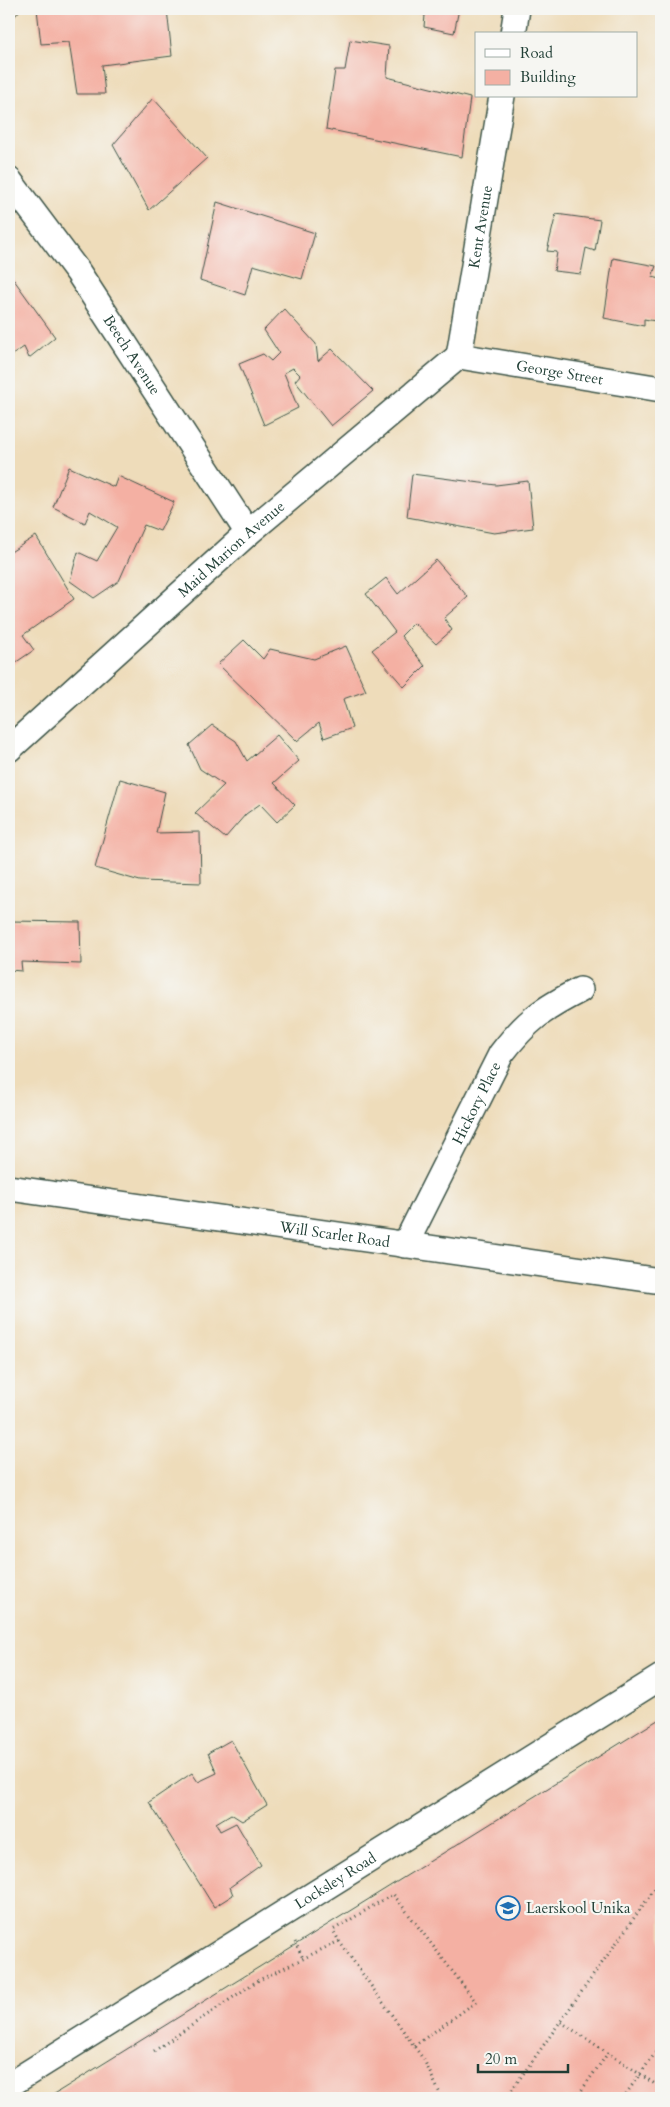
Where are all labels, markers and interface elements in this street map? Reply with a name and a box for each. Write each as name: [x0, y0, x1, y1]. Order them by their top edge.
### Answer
legend: [475, 32, 638, 98]
text: Road: [520, 43, 553, 63]
text: Building: [520, 67, 576, 87]
street label: Kent Avenue: [464, 184, 497, 270]
street label: Beech Avenue: [99, 311, 166, 399]
street label: George Street: [515, 356, 605, 389]
street label: Maid Marion Avenue: [173, 496, 289, 602]
street label: Hickory Place: [447, 1058, 506, 1148]
street label: Will Scarlet Road: [277, 1217, 391, 1252]
street label: Locksley Road: [291, 1848, 380, 1914]
school or university icon: Laerskool Unika: [495, 1895, 521, 1921]
place label: Laerskool Unika: [526, 1898, 631, 1918]
scale bar: [478, 2042, 568, 2074]
text: 20 m: [485, 2049, 517, 2069]

